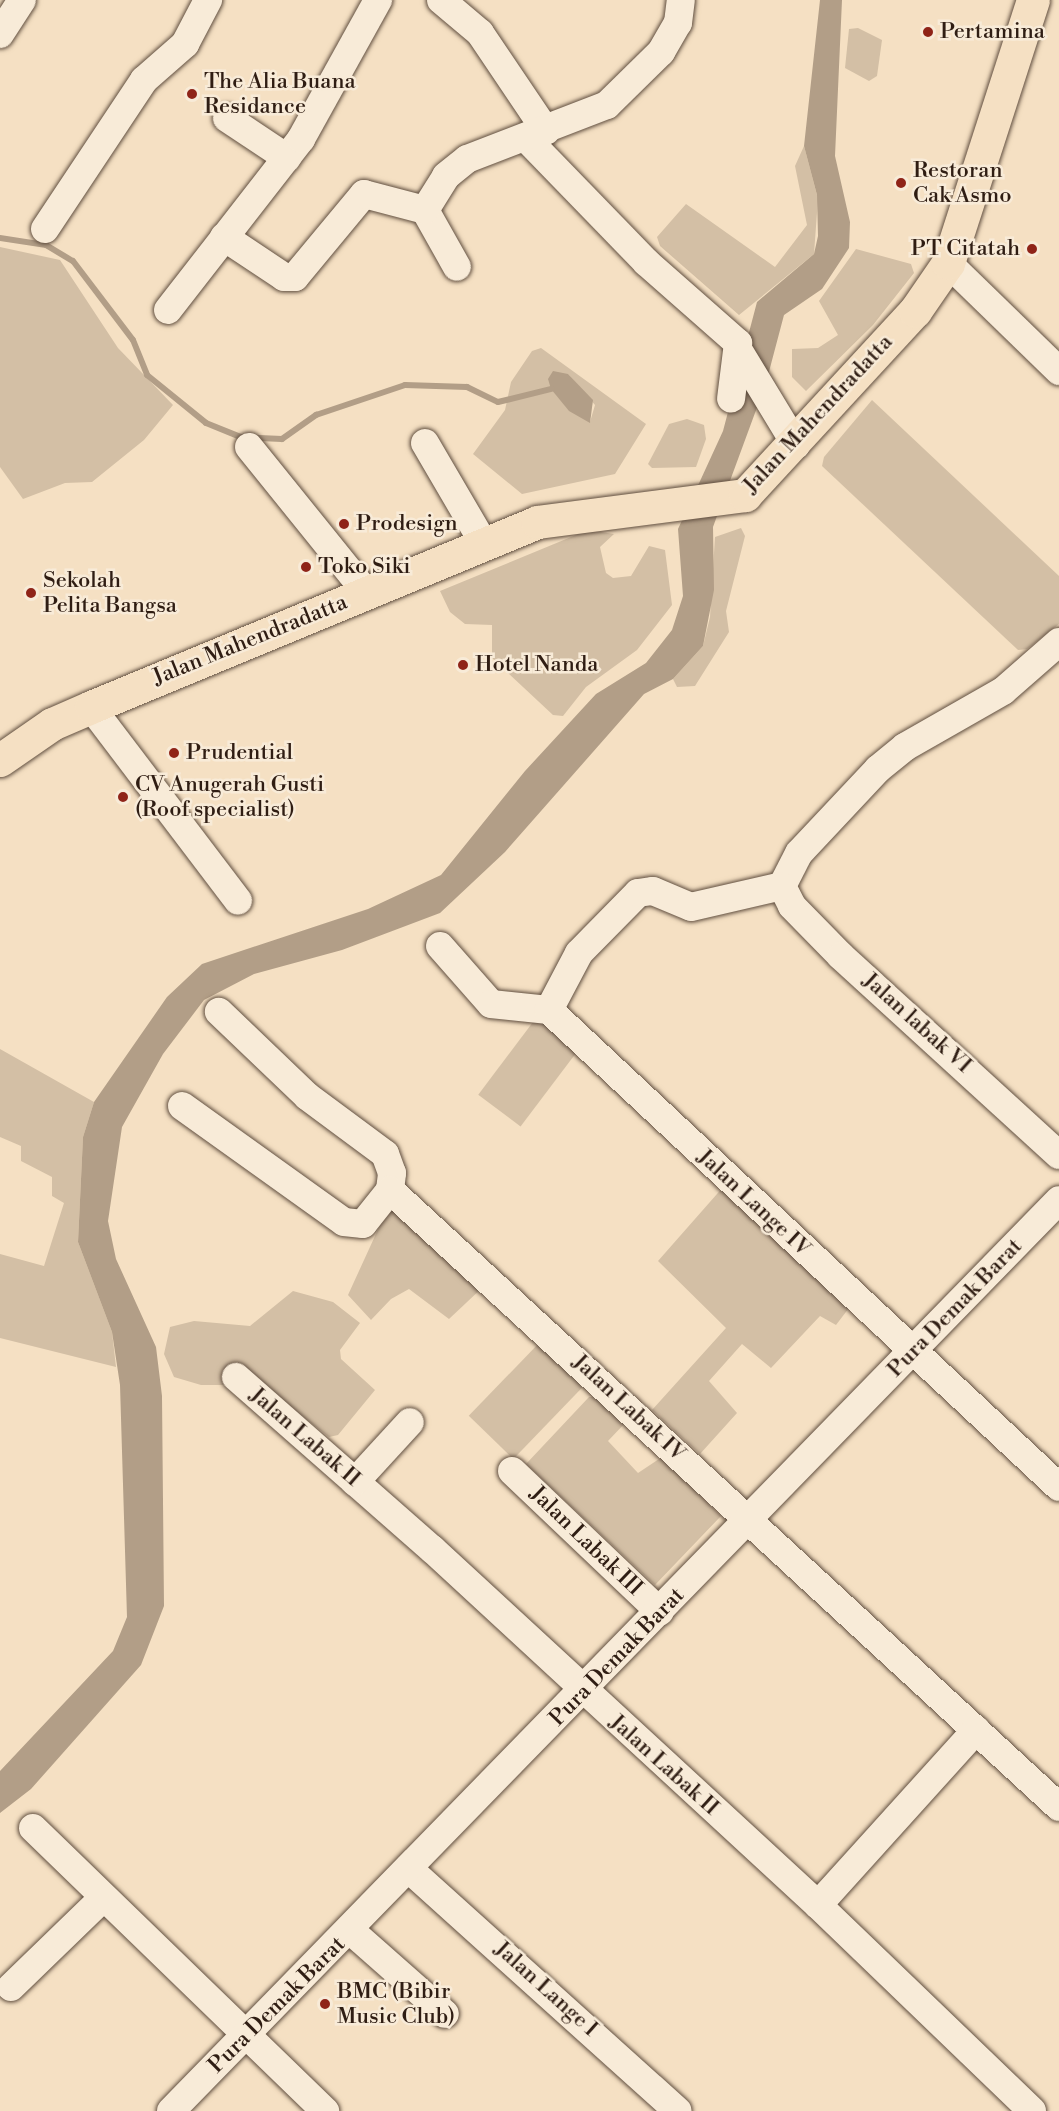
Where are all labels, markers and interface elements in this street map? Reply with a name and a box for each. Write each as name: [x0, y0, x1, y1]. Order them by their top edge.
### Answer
place label: Pertamina: [940, 19, 1045, 45]
marker: Pertamina: [921, 25, 935, 39]
place label: The Alia Buana Residance: [204, 68, 356, 119]
marker: The Alia Buana Residance: [185, 87, 199, 101]
place label: Restoran Cak Asmo: [913, 157, 1012, 208]
marker: Restoran Cak Asmo: [894, 176, 908, 190]
place label: PT Citatah: [911, 236, 1020, 262]
marker: PT Citatah: [1025, 242, 1039, 256]
street label: Jalan Mahendradatta: [738, 329, 898, 499]
place label: Prodesign: [356, 511, 458, 537]
marker: Prodesign: [337, 517, 351, 531]
place label: Toko Siki: [318, 554, 411, 580]
marker: Toko Siki: [299, 560, 313, 574]
place label: Sekolah Pelita Bangsa: [43, 567, 177, 618]
marker: Sekolah Pelita Bangsa: [24, 586, 38, 600]
street label: Jalan Mahendradatta: [149, 589, 351, 691]
place label: Hotel Nanda: [475, 652, 598, 678]
marker: Hotel Nanda: [456, 658, 470, 672]
place label: Prudential: [186, 740, 293, 766]
marker: Prudential: [167, 746, 181, 760]
place label: CV Anugerah Gusti (Roof specialist): [135, 771, 324, 822]
marker: CV Anugerah Gusti (Roof specialist): [116, 790, 130, 804]
street label: Jalan labak VI: [857, 967, 977, 1079]
street label: Jalan Lange IV: [692, 1144, 816, 1262]
street label: Pura Demak Barat: [882, 1233, 1028, 1383]
street label: Jalan Labak IV: [567, 1349, 691, 1467]
street label: Jalan Labak II: [244, 1382, 366, 1492]
street label: Jalan Labak III: [524, 1481, 648, 1601]
street label: Pura Demak Barat: [544, 1582, 690, 1732]
street label: Jalan Labak II: [604, 1709, 724, 1821]
street label: Pura Demak Barat: [203, 1931, 351, 2079]
street label: Jalan Lange I: [489, 1936, 603, 2042]
place label: BMC (Bibir Music Club): [337, 1978, 455, 2030]
marker: BMC (Bibir Music Club): [318, 1997, 332, 2011]

